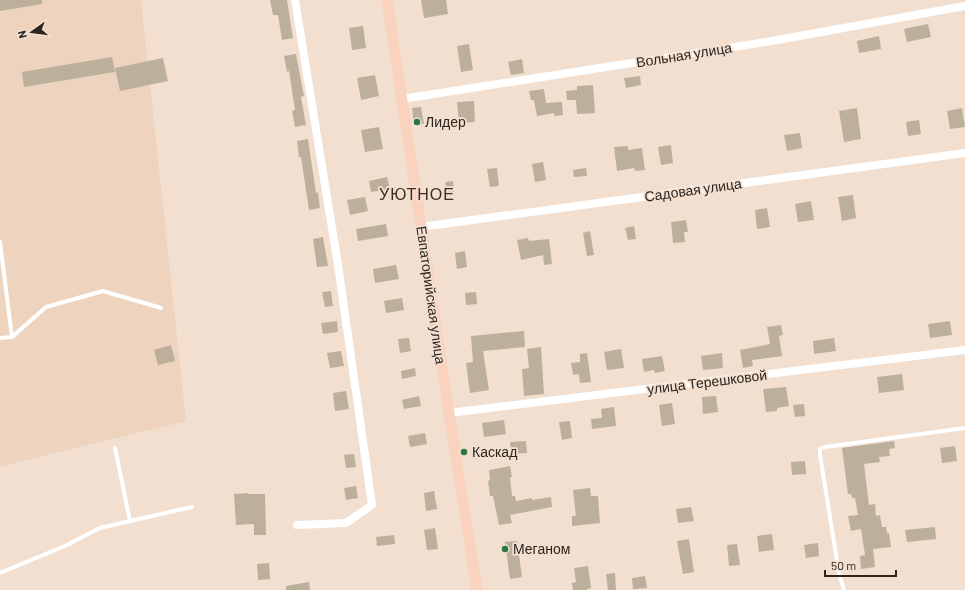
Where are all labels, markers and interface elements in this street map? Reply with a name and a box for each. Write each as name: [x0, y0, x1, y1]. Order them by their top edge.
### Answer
north arrow: [12, 12, 52, 52]
text: N: [15, 29, 29, 40]
street label: Вольная улица: [635, 39, 733, 70]
place label: Лидер: [425, 113, 466, 130]
marker: Лидер: [412, 117, 422, 127]
street label: Садовая улица: [643, 174, 743, 205]
district label: УЮТНОЕ: [379, 184, 455, 203]
street label: Евпаторийская улица: [413, 225, 450, 365]
street label: улица Терешковой: [646, 366, 768, 397]
place label: Каскад: [472, 443, 517, 460]
marker: Каскад: [459, 447, 469, 457]
place label: Меганом: [513, 540, 570, 557]
marker: Меганом: [500, 544, 510, 554]
scale bar: [825, 552, 896, 578]
text: 50 m: [831, 558, 856, 572]

